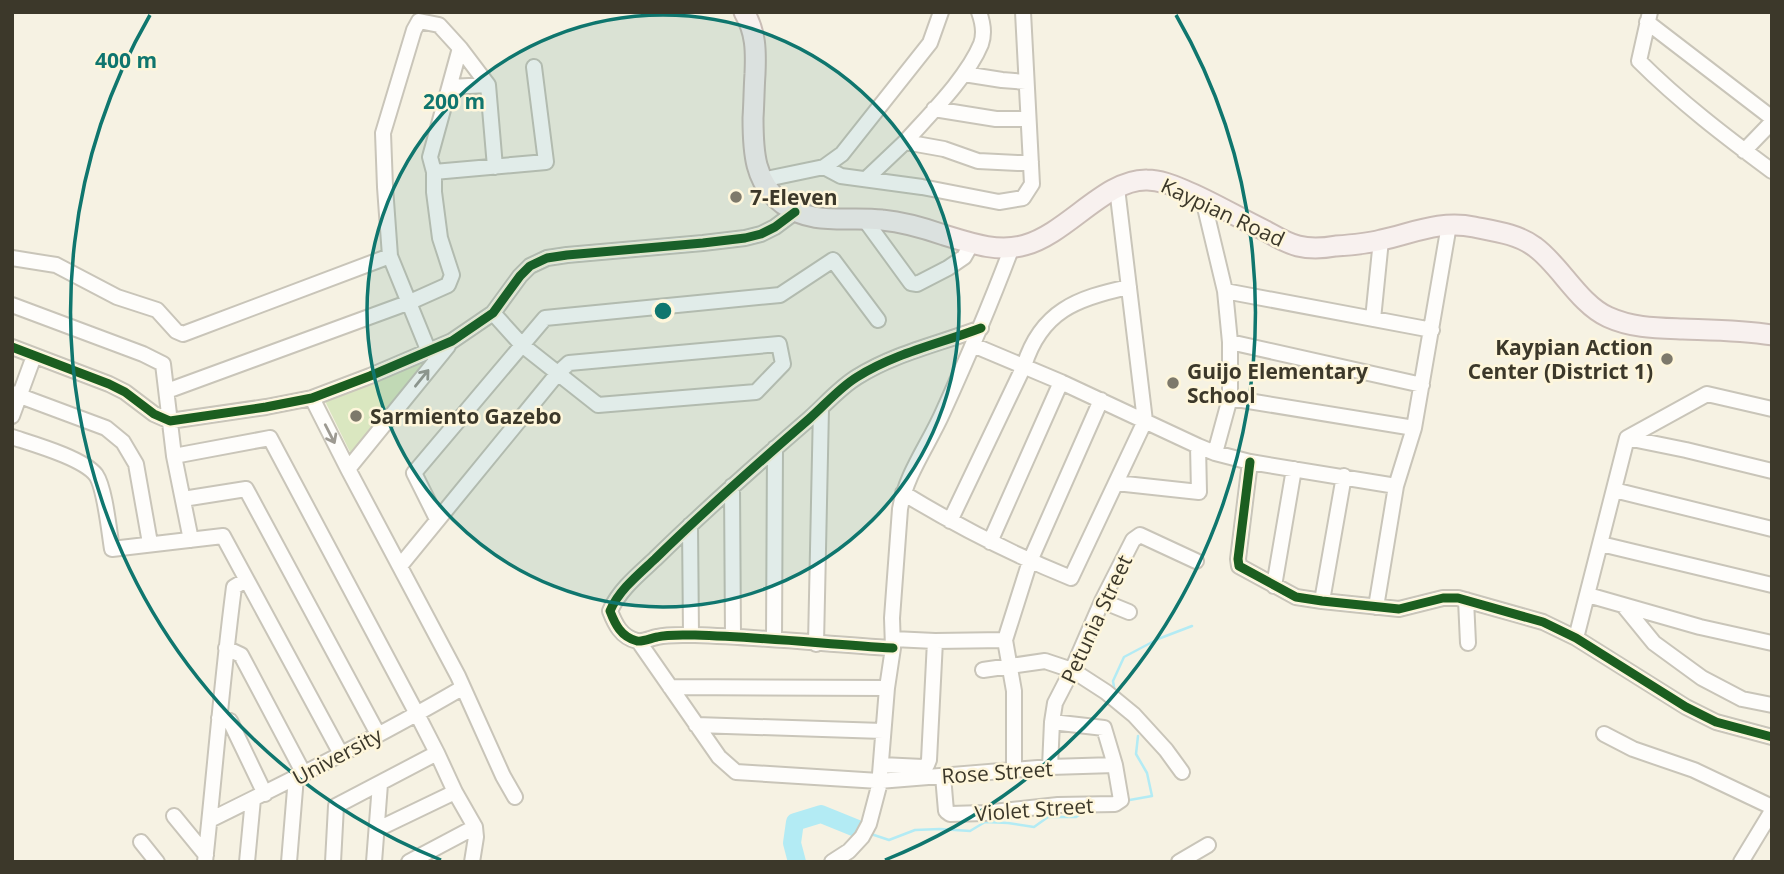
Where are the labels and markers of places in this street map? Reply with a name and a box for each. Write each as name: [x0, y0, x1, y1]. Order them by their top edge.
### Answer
place label: 7-Eleven: [750, 183, 838, 211]
marker: 7-Eleven: [728, 189, 744, 205]
centre of rings: [651, 299, 675, 323]
place label: Kaypian Action Center (District 1): [1468, 333, 1653, 385]
marker: Kaypian Action Center (District 1): [1659, 351, 1675, 367]
place label: Guijo Elementary School: [1187, 357, 1368, 409]
marker: Guijo Elementary School: [1165, 375, 1181, 391]
place label: Sarmiento Gazebo: [370, 402, 561, 430]
marker: Sarmiento Gazebo: [348, 408, 364, 424]

